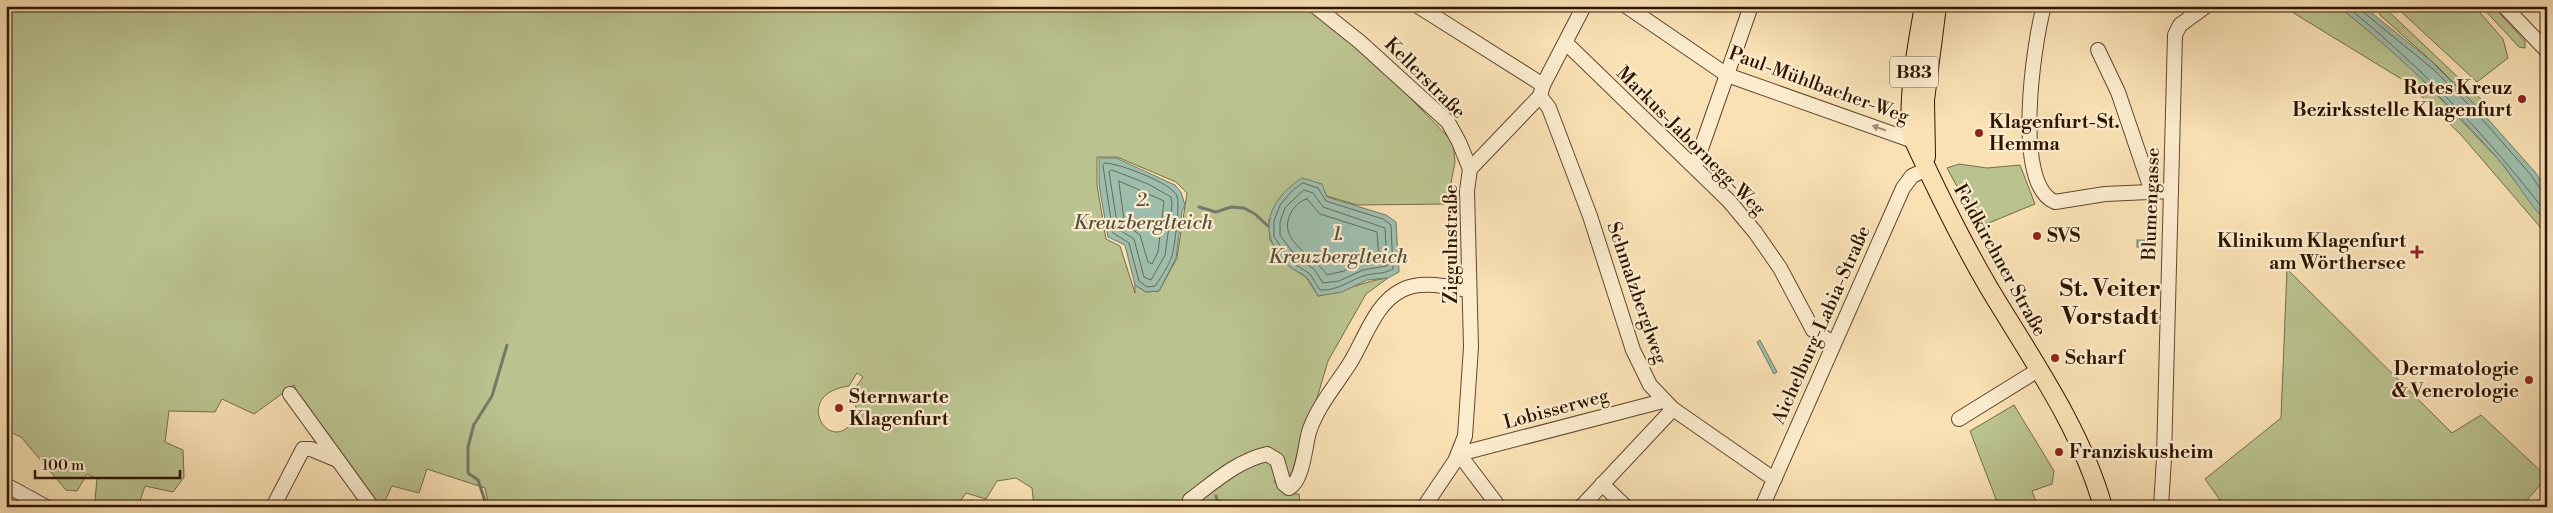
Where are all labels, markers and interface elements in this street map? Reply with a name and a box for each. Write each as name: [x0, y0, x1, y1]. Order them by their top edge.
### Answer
street label: Kellerstraße: [1379, 32, 1471, 124]
street label: Paul-Mühlbacher-Weg: [1726, 41, 1913, 129]
road number: B83: [1890, 56, 1938, 88]
street label: Markus-Jabornegg-Weg: [1611, 61, 1771, 221]
place label: Rotes Kreuz Bezirksstelle Klagenfurt: [2292, 76, 2512, 122]
marker: Rotes Kreuz Bezirksstelle Klagenfurt: [2516, 93, 2528, 105]
place label: Klagenfurt-St. Hemma: [1989, 110, 2120, 156]
one-way arrow: [1871, 124, 1886, 132]
marker: Klagenfurt-St. Hemma: [1973, 127, 1985, 139]
street label: Blumengasse: [2137, 147, 2165, 262]
street label: Feldkirchner Straße: [1948, 179, 2052, 341]
street label: Ziggulnstraße: [1439, 184, 1463, 304]
water label: 2. Kreuzberglteich: [1073, 188, 1214, 236]
street label: Schmalzberglweg: [1601, 219, 1673, 367]
water label: 1. Kreuzberglteich: [1268, 222, 1409, 270]
street label: Aichelburg-Labia-Straße: [1766, 222, 1876, 429]
place label: SVS: [2047, 224, 2080, 248]
place label: Klinikum Klagenfurt am Wörthersee: [2217, 229, 2406, 275]
marker: SVS: [2031, 230, 2043, 242]
marker: Klinikum Klagenfurt am Wörthersee: [2410, 245, 2424, 259]
district label: St. Veiter Vorstadt: [2059, 274, 2161, 332]
place label: Scharf: [2065, 346, 2126, 370]
marker: Scharf: [2049, 352, 2061, 364]
place label: Dermatologie & Venerologie: [2392, 357, 2519, 403]
marker: Dermatologie & Venerologie: [2523, 374, 2535, 386]
street label: Lobisserweg: [1501, 383, 1611, 435]
place label: Sternwarte Klagenfurt: [849, 385, 949, 431]
marker: Sternwarte Klagenfurt: [833, 402, 845, 414]
place label: Franziskusheim: [2069, 440, 2213, 464]
marker: Franziskusheim: [2053, 446, 2065, 458]
scale bar: [35, 448, 180, 480]
text: 100 m: [42, 456, 84, 475]

